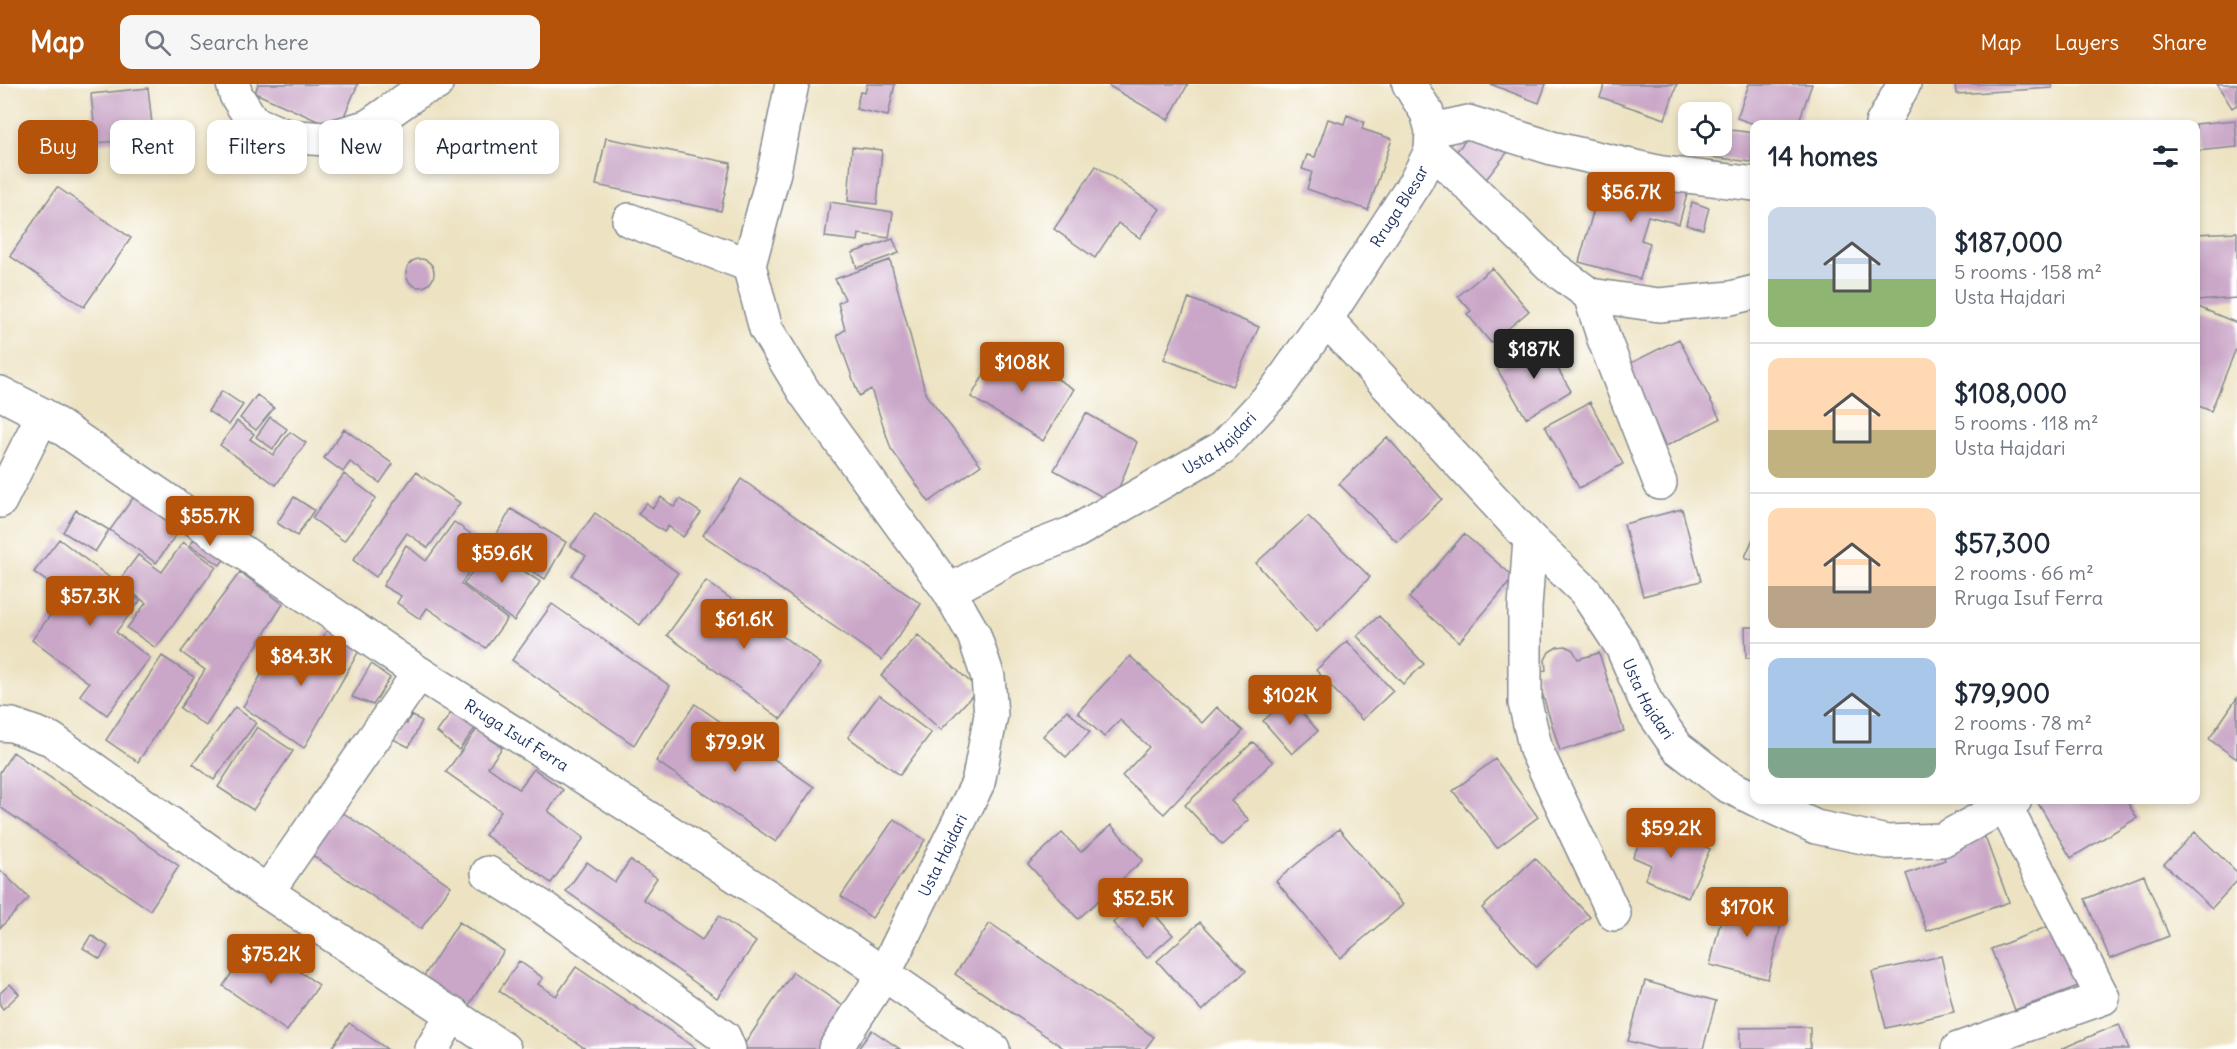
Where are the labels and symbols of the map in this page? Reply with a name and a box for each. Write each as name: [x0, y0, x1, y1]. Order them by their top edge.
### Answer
street label: Rruga Blesar: [1366, 161, 1433, 251]
pin: $56.7K: [1582, 172, 1680, 223]
pin: $187K: [1492, 329, 1576, 380]
pin: $108K: [980, 342, 1064, 393]
street label: Usta Hajdari: [1179, 408, 1260, 479]
pin: $55.7K: [161, 496, 259, 547]
pin: $59.6K: [453, 533, 551, 584]
pin: $57.3K: [41, 576, 139, 627]
pin: $61.6K: [695, 599, 793, 650]
pin: $84.3K: [252, 636, 350, 687]
street label: Usta Hajdari: [1618, 655, 1679, 743]
pin: $102K: [1248, 675, 1332, 726]
street label: Rruga Isuf Ferra: [461, 695, 573, 775]
pin: $79.9K: [686, 722, 784, 773]
pin: $59.2K: [1622, 808, 1720, 859]
street label: Usta Hajdari: [914, 811, 971, 900]
pin: $52.5K: [1094, 878, 1192, 929]
pin: $170K: [1705, 887, 1789, 938]
pin: $75.2K: [222, 934, 320, 985]

